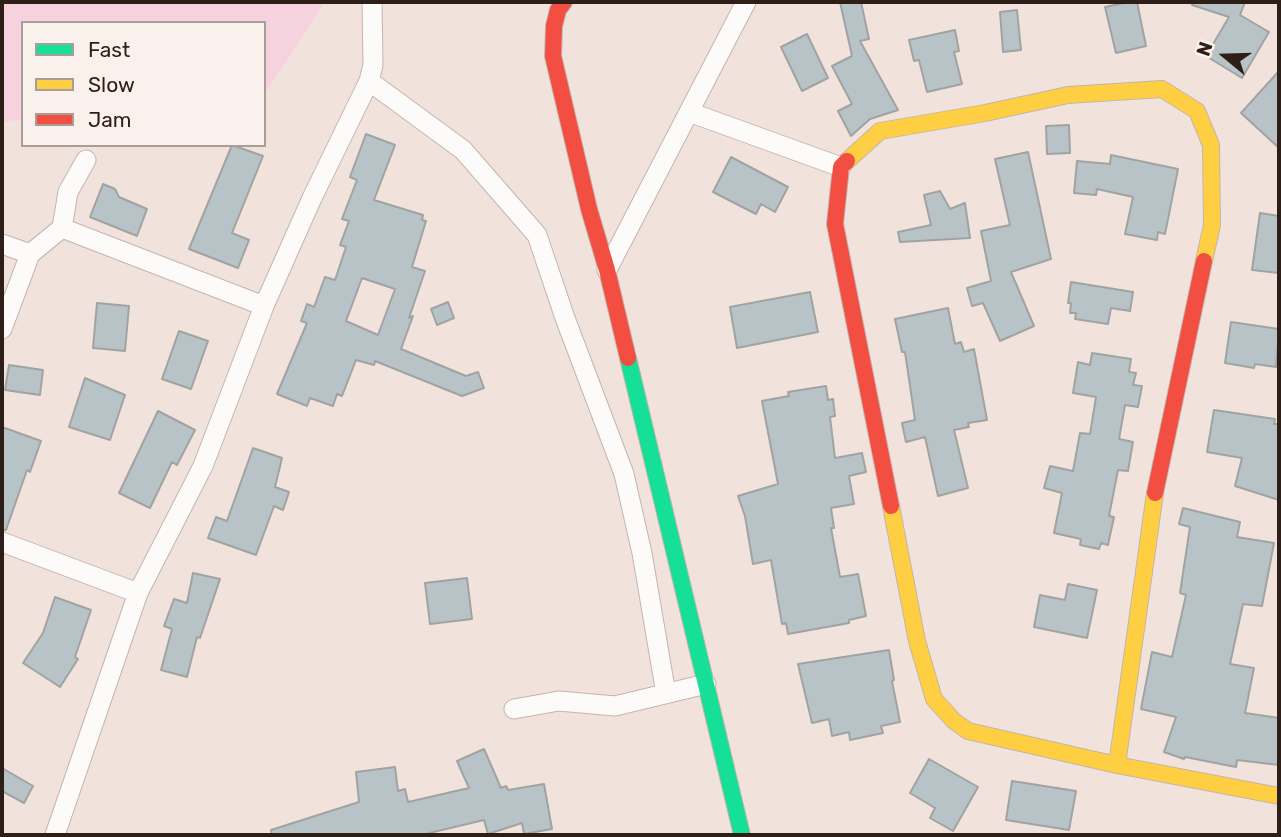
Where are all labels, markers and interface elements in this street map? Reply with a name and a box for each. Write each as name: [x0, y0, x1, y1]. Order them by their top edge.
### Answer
legend: [21, 21, 266, 147]
north arrow: [1190, 21, 1260, 91]
text: Fast: [88, 37, 130, 62]
text: N: [1192, 39, 1218, 59]
text: Slow: [88, 72, 135, 97]
text: Jam: [88, 107, 132, 132]

